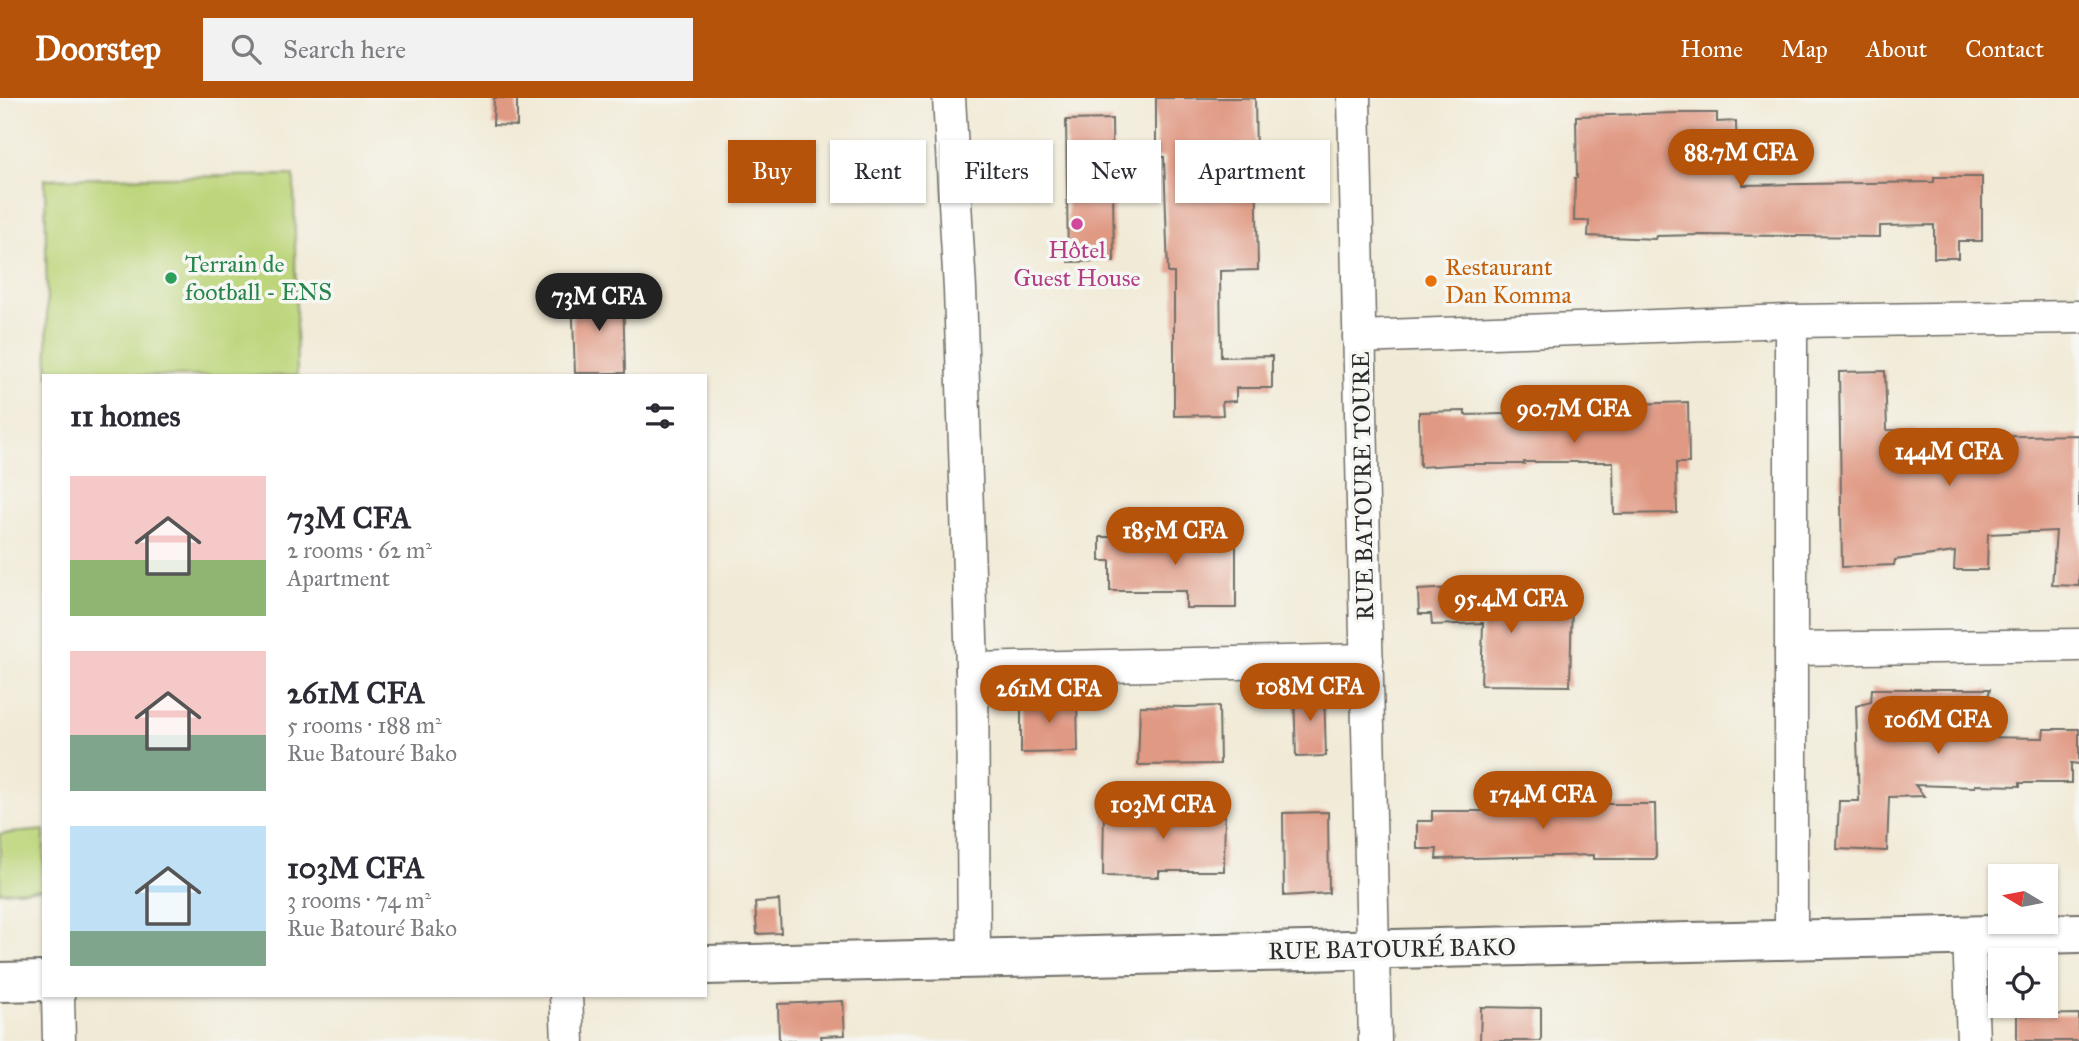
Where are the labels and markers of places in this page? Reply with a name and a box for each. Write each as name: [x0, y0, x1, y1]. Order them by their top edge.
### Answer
pin: 88.7M CFA: [1661, 130, 1821, 189]
marker: Hôtel Guest House: [1069, 216, 1085, 232]
place label: Hôtel Guest House: [1013, 235, 1141, 293]
place label: Terrain de football - ENS: [185, 249, 332, 307]
place label: Restaurant Dan Komma: [1445, 252, 1572, 310]
marker: Terrain de football - ENS: [163, 270, 179, 286]
marker: Restaurant Dan Komma: [1423, 273, 1439, 289]
pin: 73M CFA: [534, 274, 664, 333]
pin: 90.7M CFA: [1494, 386, 1654, 445]
pin: 144M CFA: [1877, 428, 2021, 488]
pin: 185M CFA: [1103, 508, 1247, 567]
pin: 95.4M CFA: [1431, 575, 1591, 635]
pin: 108M CFA: [1238, 664, 1382, 723]
pin: 261M CFA: [977, 666, 1121, 725]
pin: 106M CFA: [1866, 696, 2010, 756]
pin: 174M CFA: [1471, 772, 1615, 831]
pin: 103M CFA: [1091, 782, 1235, 841]

